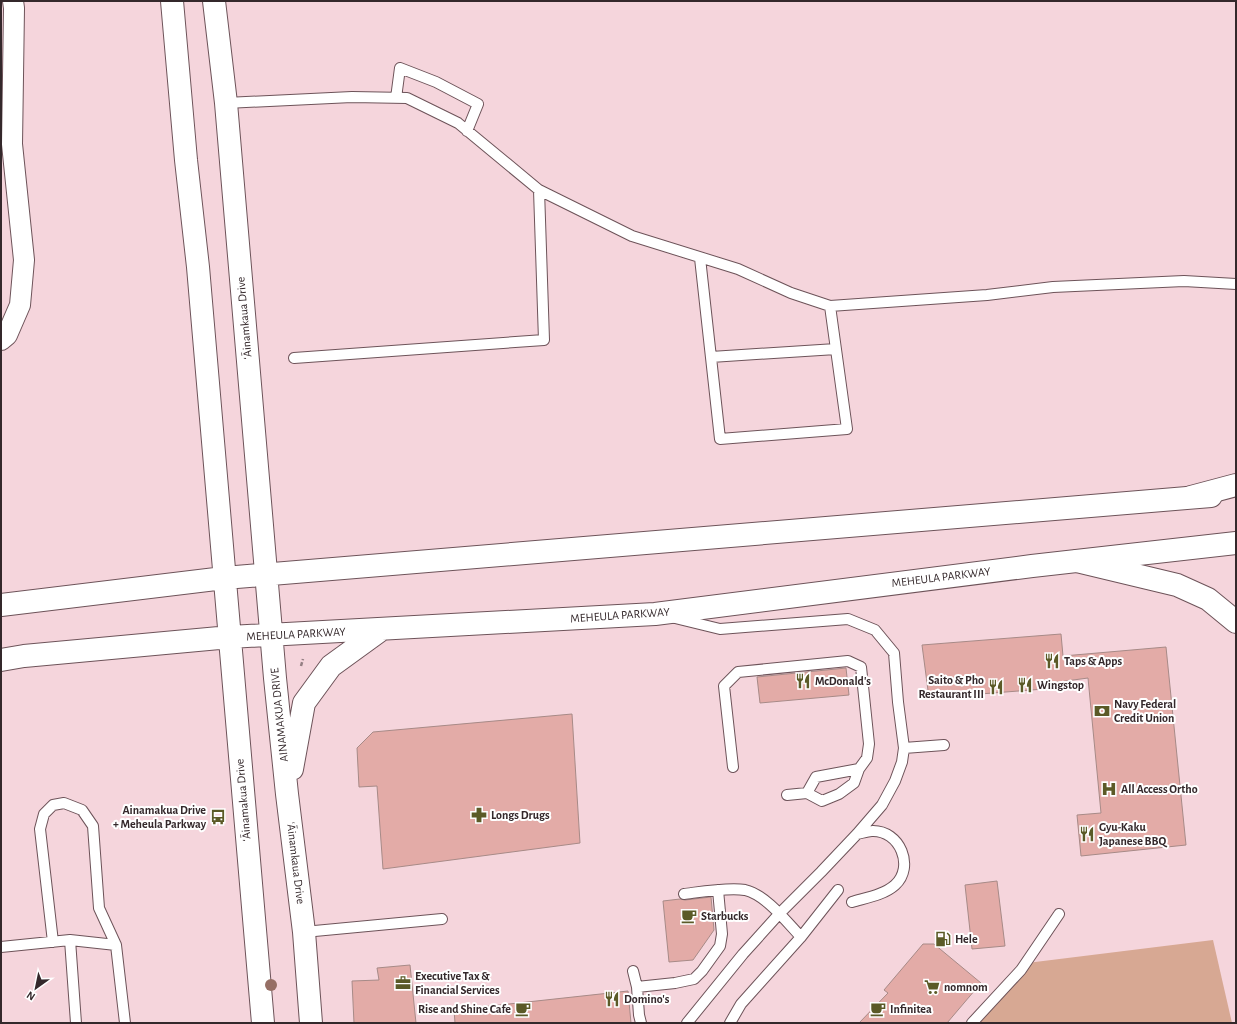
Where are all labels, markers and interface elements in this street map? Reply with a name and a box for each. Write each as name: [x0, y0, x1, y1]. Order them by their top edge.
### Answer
street label: ʻĀinamkaua Drive: [233, 276, 254, 360]
street label: MEHEULA PARKWAY: [891, 565, 992, 589]
street label: MEHEULA PARKWAY: [570, 605, 671, 624]
street label: MEHEULA PARKWAY: [246, 625, 347, 643]
restaurant icon: Taps & Apps: [1043, 652, 1061, 670]
place label: Taps & Apps: [1064, 655, 1122, 667]
street label: AINAMAKUA DRIVE: [268, 667, 290, 763]
restaurant icon: McDonald's: [794, 672, 812, 690]
place label: Saito & Pho Restaurant III: [918, 674, 984, 700]
place label: McDonald's: [815, 675, 871, 687]
restaurant icon: Wingstop: [1016, 676, 1034, 694]
restaurant icon: Saito & Pho Restaurant III: [987, 678, 1005, 696]
place label: Wingstop: [1037, 679, 1084, 691]
place label: Navy Federal Credit Union: [1114, 698, 1176, 724]
bank icon: Navy Federal Credit Union: [1093, 702, 1111, 720]
street label: ʻĀinamakua Drive: [232, 758, 253, 842]
hospital icon: All Access Ortho: [1100, 780, 1118, 798]
place label: All Access Ortho: [1121, 783, 1198, 795]
place label: Ainamakua Drive + Meheula Parkway: [113, 804, 207, 831]
pharmacy icon: Longs Drugs: [470, 806, 488, 824]
bus stop icon: Ainamakua Drive + Meheula Parkway: [209, 808, 227, 826]
place label: Longs Drugs: [491, 809, 550, 821]
street label: ʻĀinamkaua Drive: [285, 821, 308, 905]
place label: Gyu-Kaku Japanese BBQ: [1099, 821, 1168, 848]
restaurant icon: Gyu-Kaku Japanese BBQ: [1078, 825, 1096, 843]
cafe icon: Starbucks: [680, 907, 698, 925]
place label: Starbucks: [701, 910, 749, 922]
fuel station icon: Hele: [934, 930, 952, 948]
place label: Hele: [955, 933, 978, 945]
north arrow: [16, 968, 56, 1008]
place label: Executive Tax & Financial Services: [415, 970, 500, 996]
office icon: Executive Tax & Financial Services: [394, 974, 412, 992]
supermarket icon: nomnom: [923, 978, 941, 996]
place label: nomnom: [944, 981, 988, 993]
text: N: [25, 989, 37, 1003]
restaurant icon: Domino's: [603, 990, 621, 1008]
place label: Domino's: [624, 993, 670, 1005]
cafe icon: Rise and Shine Cafe: [514, 1000, 532, 1018]
cafe icon: Infinitea: [869, 1000, 887, 1018]
place label: Rise and Shine Cafe: [418, 1003, 511, 1015]
place label: Infinitea: [890, 1003, 932, 1015]

